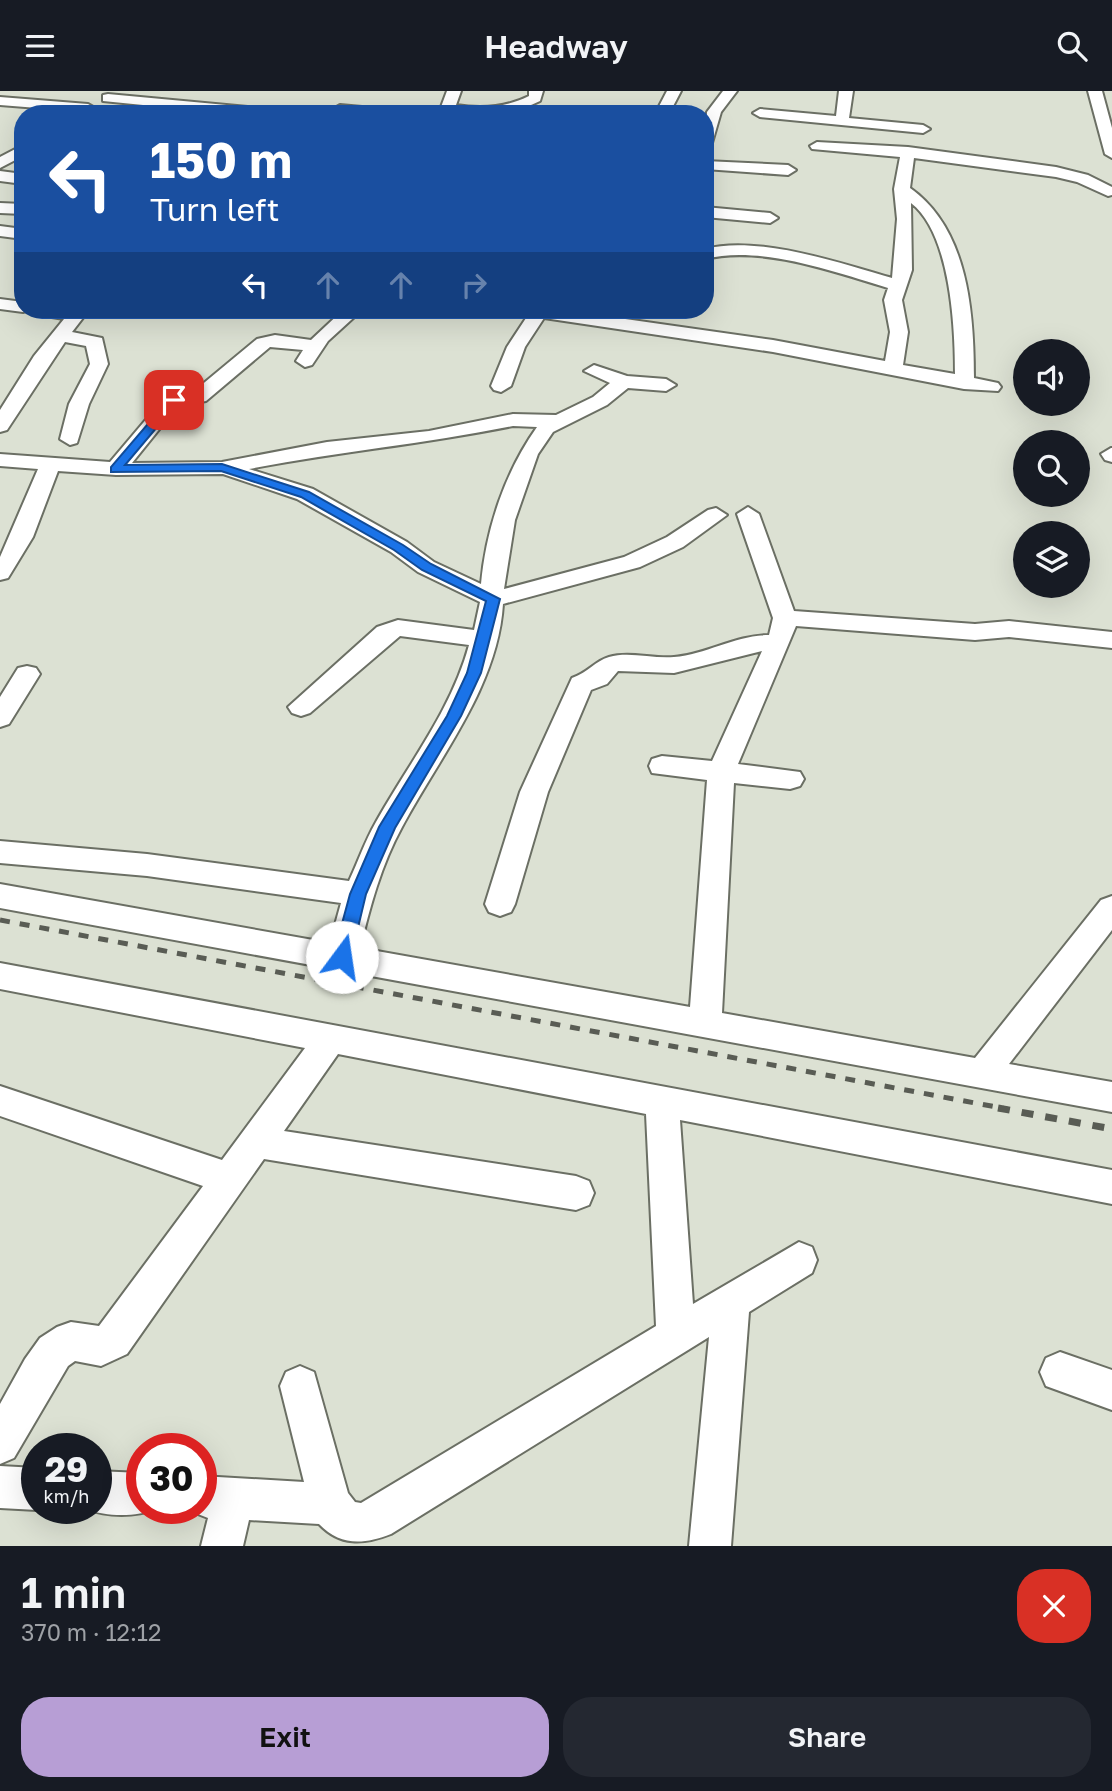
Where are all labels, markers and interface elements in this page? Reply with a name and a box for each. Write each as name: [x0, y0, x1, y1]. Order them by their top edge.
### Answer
icon: menu: [21, 27, 59, 65]
text: Headway: [484, 27, 628, 65]
icon: search: [1053, 27, 1091, 65]
text: 150 m: [150, 130, 292, 189]
icon: left: [35, 133, 126, 224]
text: Turn left: [150, 190, 279, 228]
icon: left: [236, 266, 274, 304]
icon: ahead: [309, 266, 347, 304]
icon: ahead: [382, 266, 420, 304]
icon: right: [455, 266, 493, 304]
map controls: [1013, 339, 1090, 598]
button: sound: [1013, 339, 1090, 416]
pin: [144, 370, 204, 430]
icon: arrive: [155, 381, 193, 419]
button: search: [1013, 430, 1090, 507]
button: layers: [1013, 521, 1090, 598]
position arrow: [305, 920, 379, 994]
speed limit sign: 30: [126, 1433, 217, 1524]
text: 29: [45, 1448, 88, 1490]
text: km/h: [44, 1485, 89, 1507]
text: 1 min: [21, 1567, 126, 1617]
button: close: [1017, 1569, 1091, 1643]
text: 370 m · 12:12: [21, 1618, 161, 1646]
button: Exit: [21, 1697, 549, 1777]
button: Share: [563, 1697, 1091, 1777]

